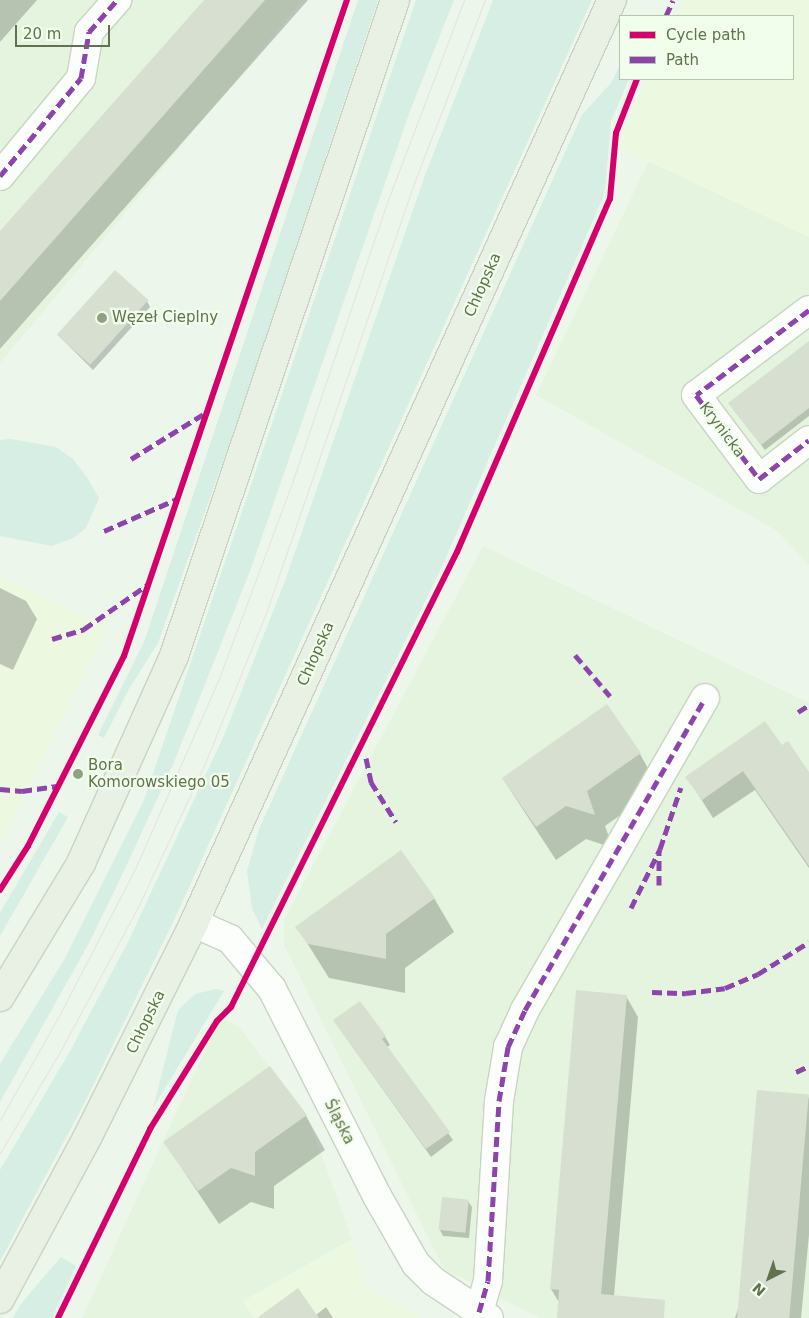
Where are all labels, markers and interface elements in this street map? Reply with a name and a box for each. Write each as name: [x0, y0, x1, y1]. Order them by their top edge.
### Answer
scale bar: [18, 15, 112, 47]
legend: [619, 15, 794, 80]
text: 20 m: [23, 25, 61, 43]
text: Cycle path: [666, 26, 746, 44]
text: Path: [666, 51, 699, 69]
street label: Chłopska: [461, 250, 505, 320]
place label: Węzeł Cieplny: [112, 309, 218, 327]
marker: Węzeł Cieplny: [96, 312, 108, 324]
street label: Krynicka: [695, 399, 749, 461]
street label: Chłopska: [294, 619, 338, 689]
place label: Bora Komorowskiego 05: [88, 756, 230, 791]
marker: Bora Komorowskiego 05: [72, 768, 84, 780]
street label: Chłopska: [123, 987, 169, 1057]
street label: Śląska: [320, 1096, 358, 1148]
north arrow: [744, 1253, 794, 1303]
text: N: [749, 1279, 769, 1299]

